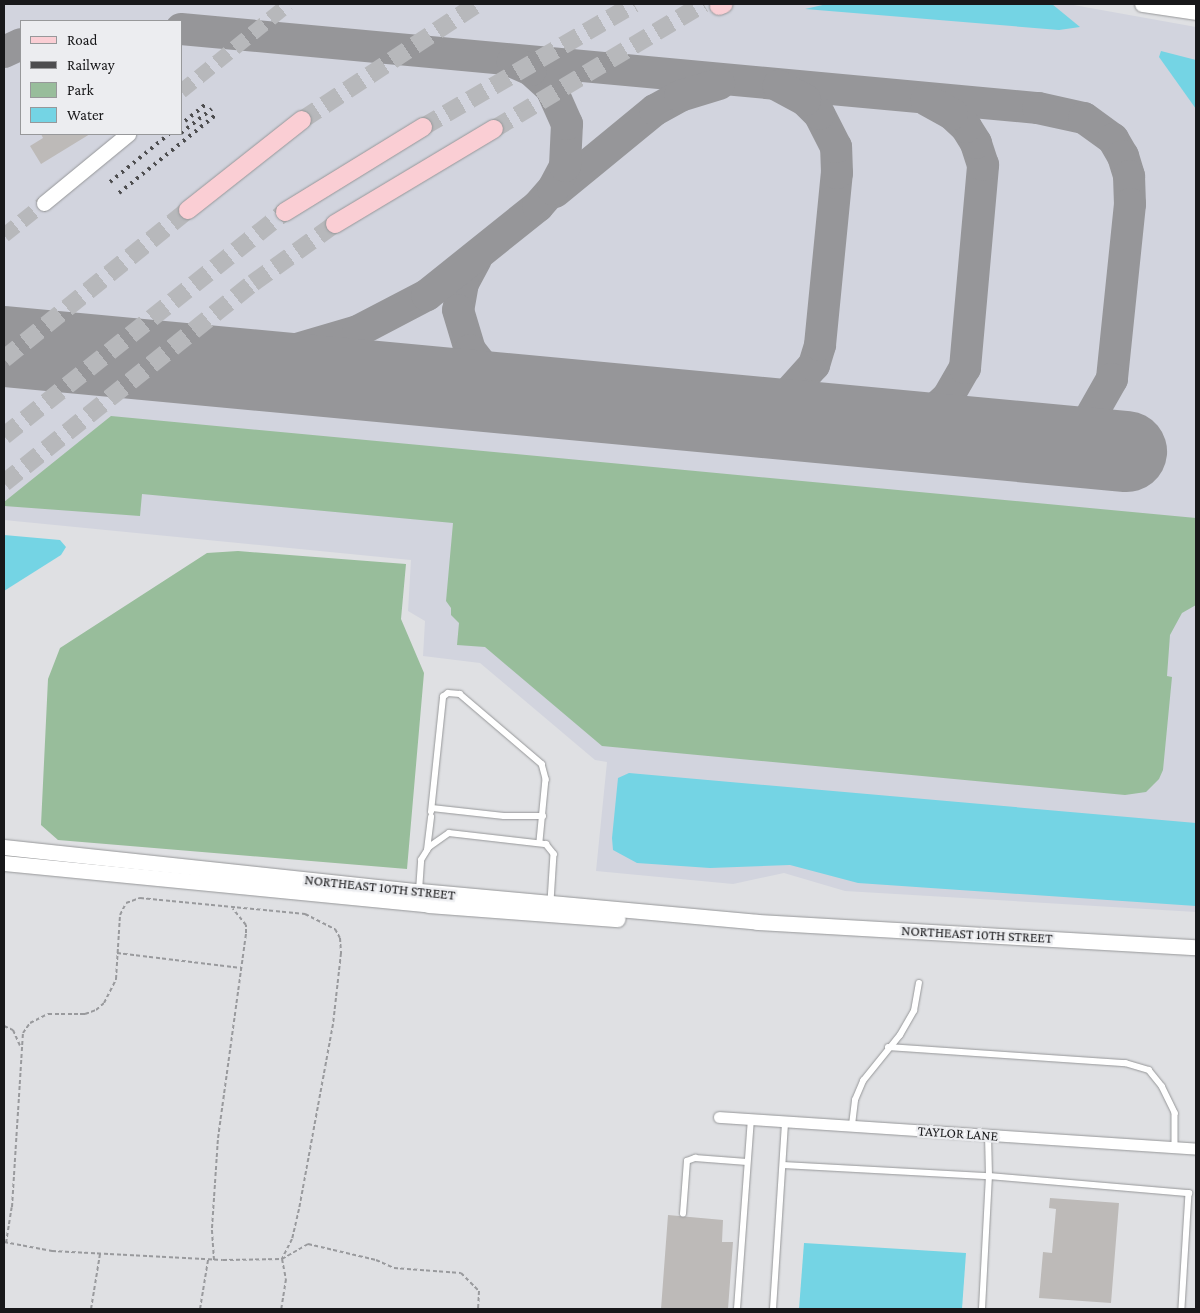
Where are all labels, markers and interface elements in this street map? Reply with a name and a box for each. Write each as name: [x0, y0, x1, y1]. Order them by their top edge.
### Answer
legend: [20, 20, 182, 135]
text: Road: [67, 32, 97, 48]
text: Railway: [67, 57, 115, 73]
text: Park: [67, 82, 94, 98]
text: Water: [67, 107, 104, 123]
street label: NORTHEAST 10TH STREET: [304, 871, 456, 903]
street label: NORTHEAST 10TH STREET: [901, 922, 1053, 946]
street label: TAYLOR LANE: [917, 1122, 999, 1144]

